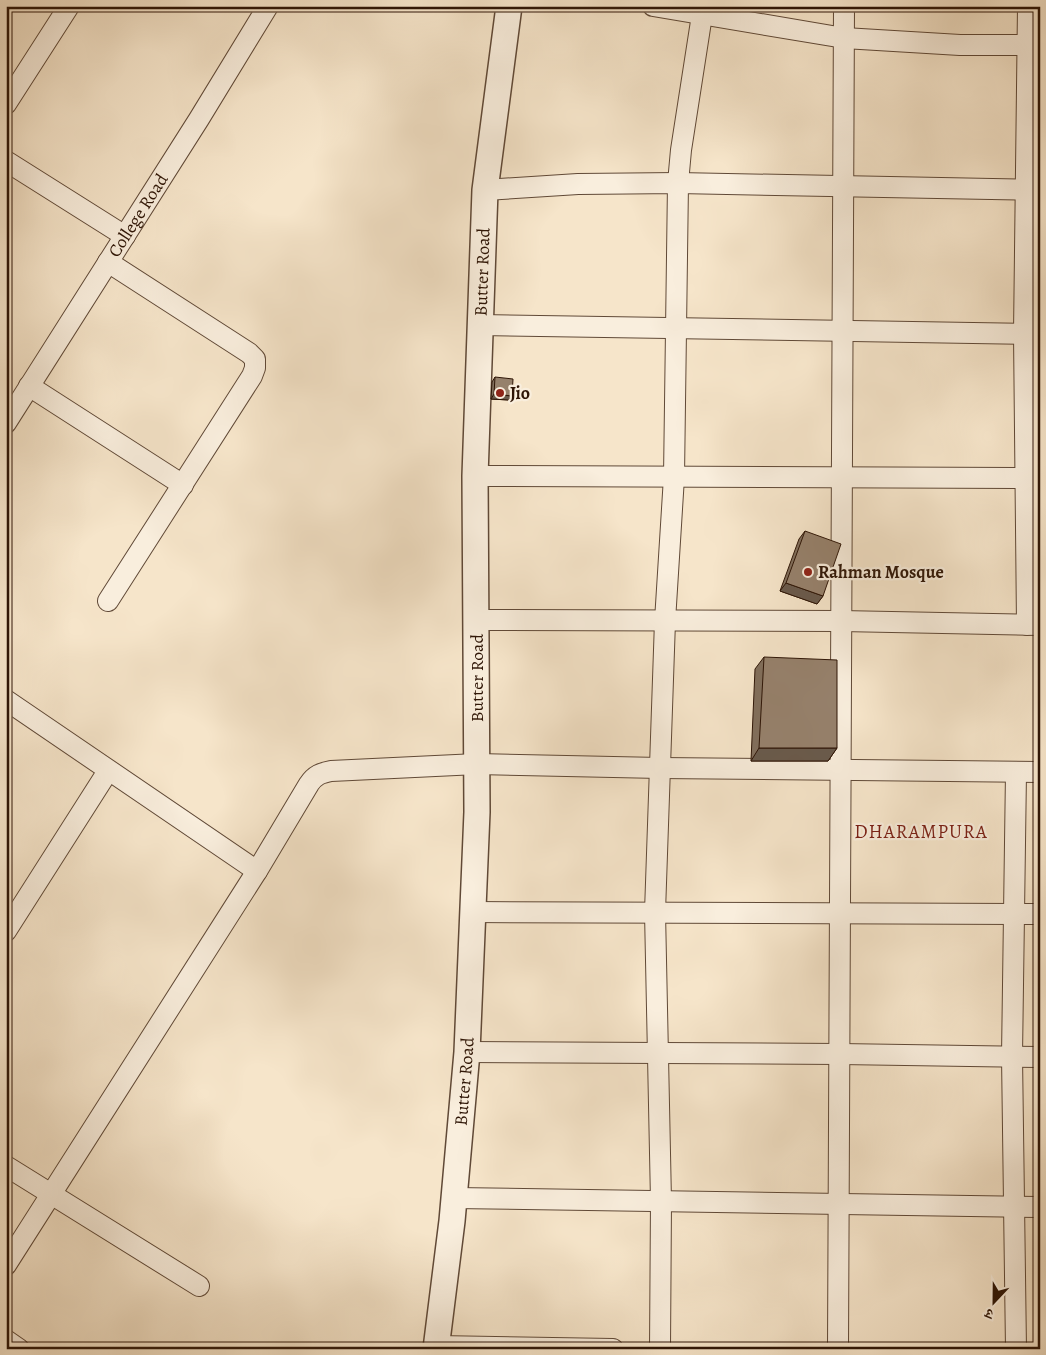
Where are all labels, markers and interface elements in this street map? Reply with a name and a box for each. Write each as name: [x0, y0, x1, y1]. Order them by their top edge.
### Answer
street label: College Road: [102, 169, 174, 262]
street label: Butter Road: [469, 227, 496, 317]
place label: Jio: [510, 381, 530, 405]
marker: Jio: [494, 387, 506, 399]
place label: Rahman Mosque: [818, 560, 944, 584]
marker: Rahman Mosque: [802, 566, 814, 578]
street label: Butter Road: [465, 633, 489, 722]
district label: DHARAMPURA: [854, 819, 988, 845]
street label: Butter Road: [449, 1037, 480, 1127]
north arrow: [968, 1278, 1018, 1328]
text: उ: [982, 1303, 997, 1324]

